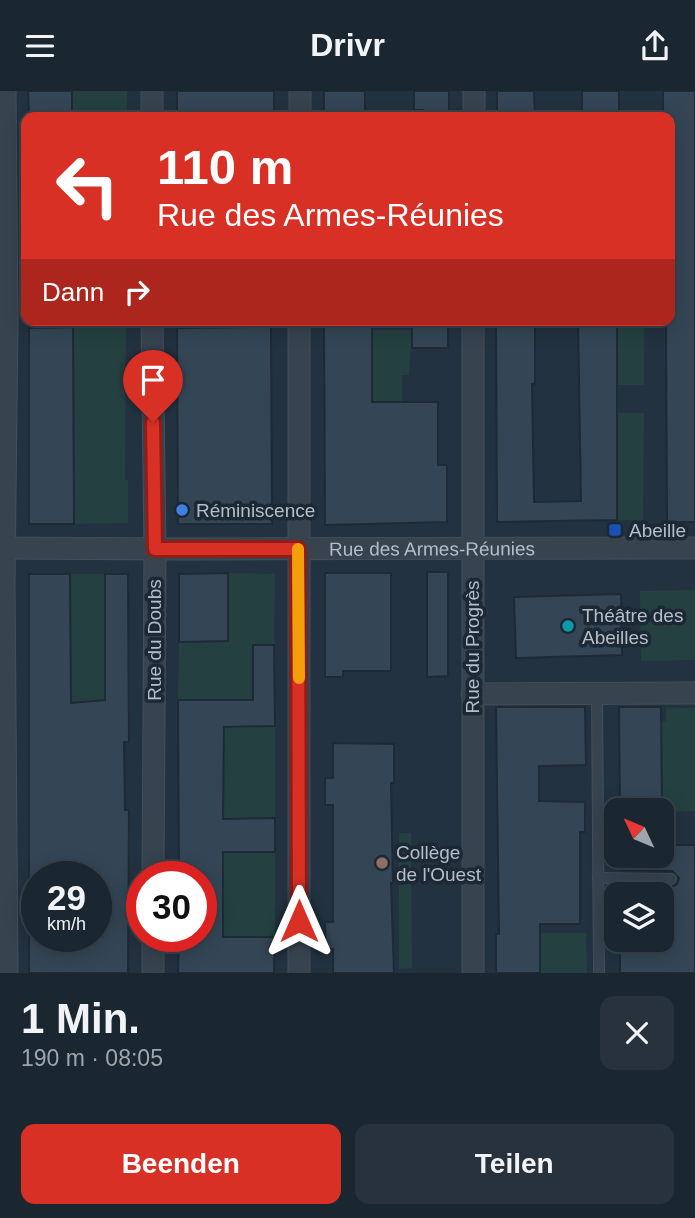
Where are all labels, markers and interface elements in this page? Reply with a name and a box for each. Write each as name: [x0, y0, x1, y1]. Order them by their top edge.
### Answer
icon: menu: [21, 27, 59, 65]
text: Drivr: [310, 27, 385, 63]
icon: share: [636, 27, 674, 65]
icon: left: [42, 140, 133, 231]
text: 110 m: [157, 140, 293, 194]
text: Rue des Armes-Réunies: [157, 197, 504, 233]
icon: right: [118, 273, 156, 311]
text: Dann: [42, 277, 104, 307]
pin: [123, 350, 183, 422]
icon: arrive: [134, 361, 172, 399]
place label: Réminiscence: [196, 500, 315, 521]
marker: Réminiscence: [174, 502, 190, 518]
place label: Abeille: [629, 520, 686, 541]
marker: Abeille: [607, 522, 623, 538]
street label: Rue des Armes-Réunies: [329, 538, 535, 559]
street label: Rue du Doubs: [144, 579, 165, 701]
street label: Rue du Progrès: [462, 580, 483, 714]
place label: Théâtre des Abeilles: [582, 605, 683, 648]
marker: Théâtre des Abeilles: [560, 618, 576, 634]
north arrow: [604, 798, 674, 868]
map controls: [604, 798, 674, 952]
place label: Collège de l'Ouest: [396, 842, 482, 885]
marker: Collège de l'Ouest: [374, 855, 390, 871]
speed limit sign: 30: [126, 861, 217, 952]
text: 29: [47, 878, 86, 917]
button: layers: [604, 882, 674, 952]
position arrow: [262, 884, 336, 958]
text: km/h: [47, 914, 86, 934]
text: 1 Min.: [21, 995, 140, 1042]
button: close: [600, 996, 674, 1070]
text: 190 m · 08:05: [21, 1045, 163, 1071]
button: Beenden: [21, 1124, 341, 1204]
button: Teilen: [355, 1124, 674, 1204]

